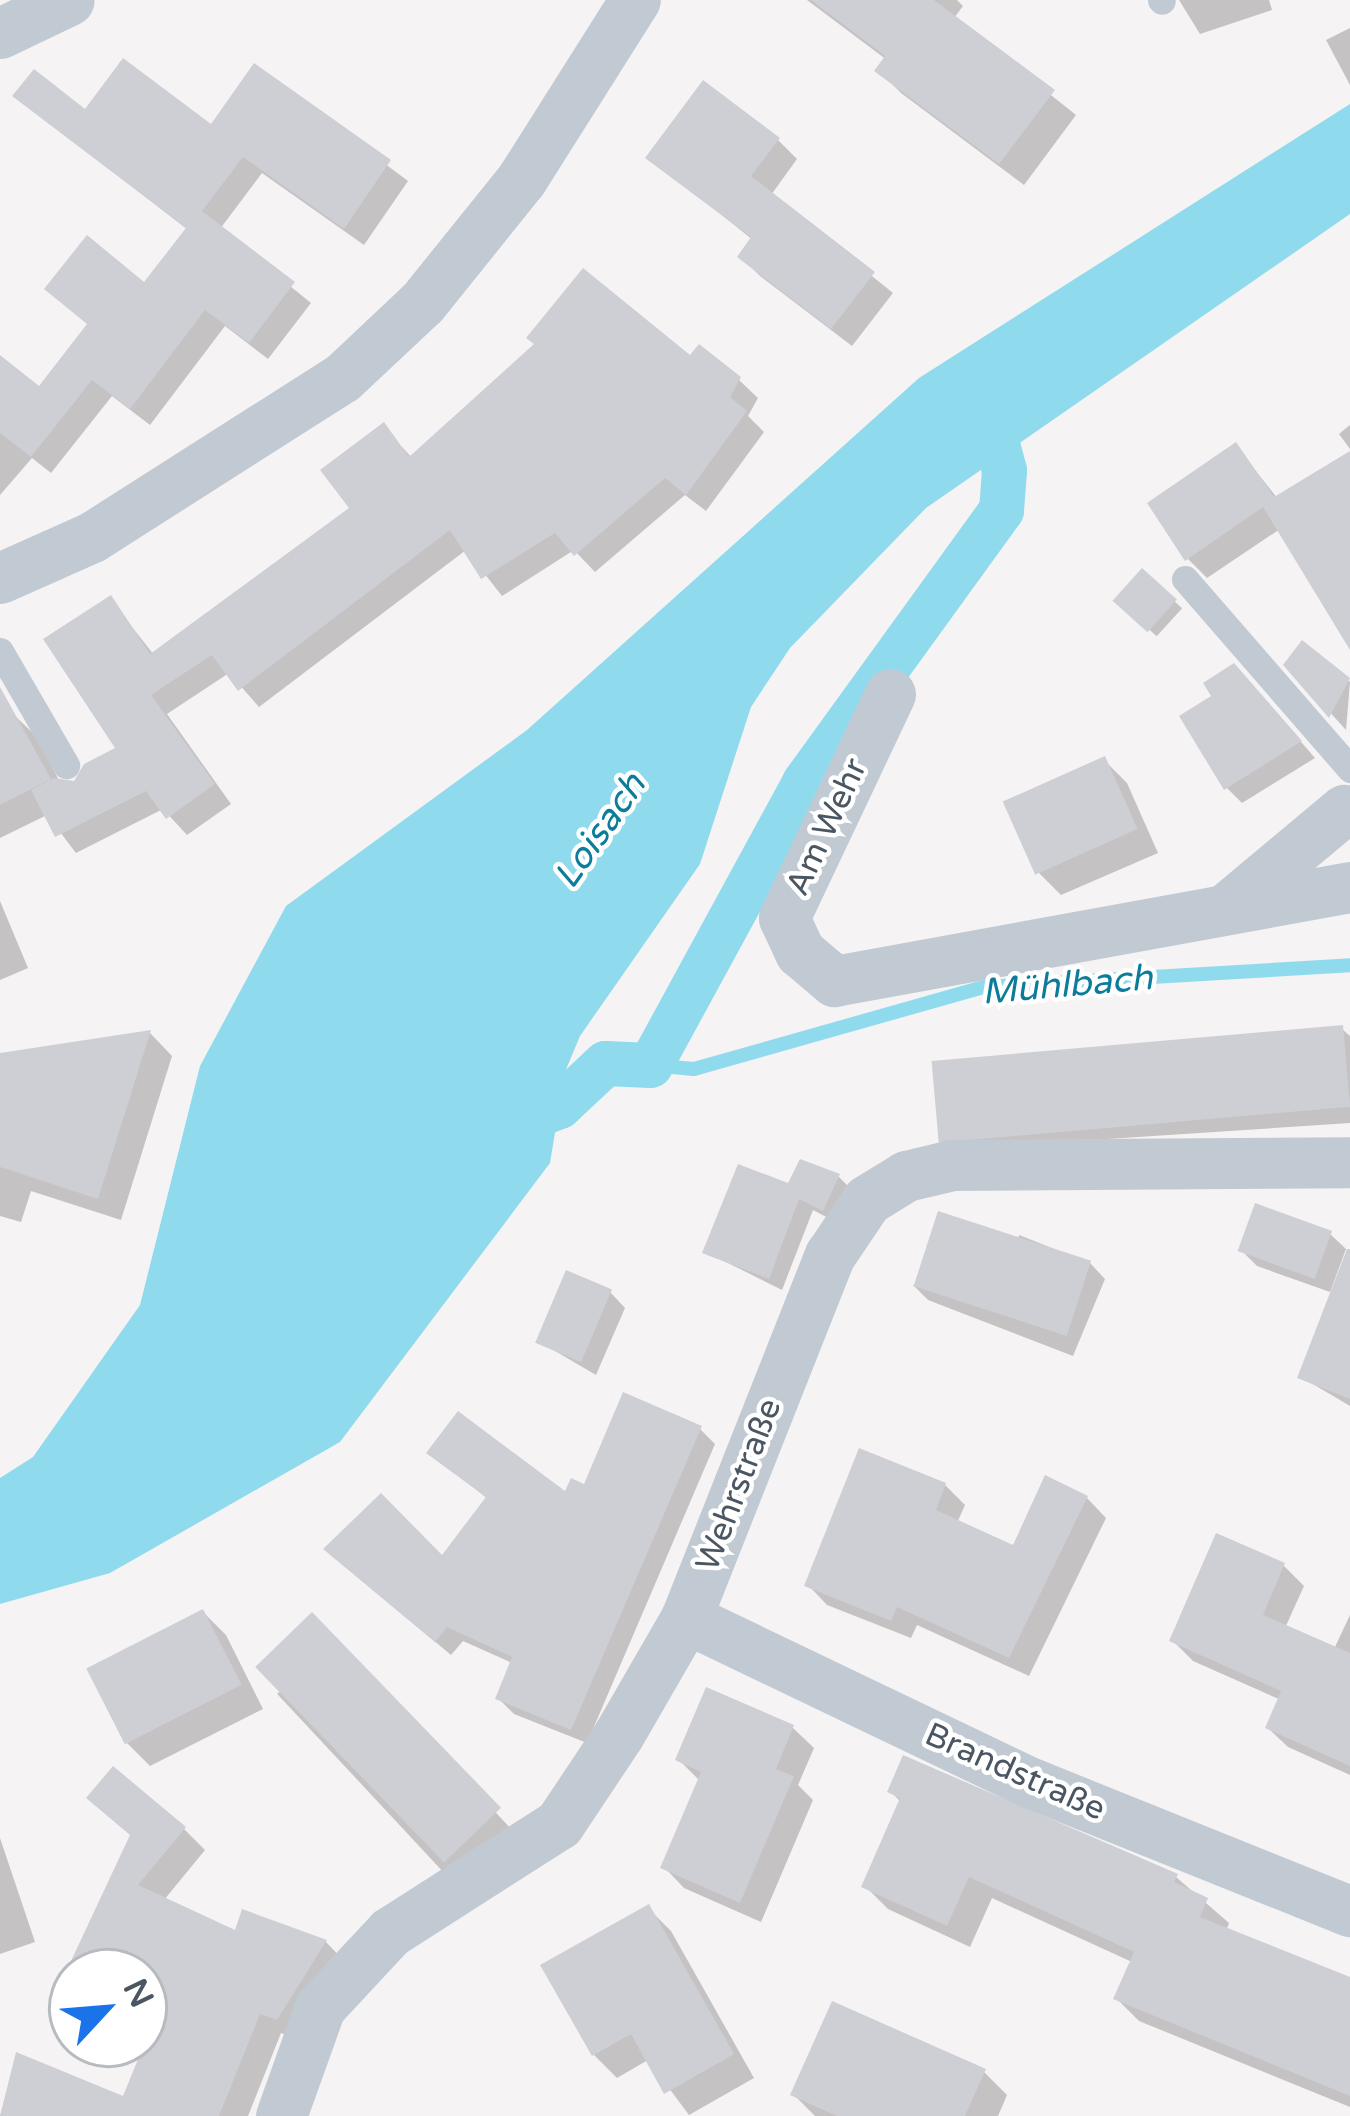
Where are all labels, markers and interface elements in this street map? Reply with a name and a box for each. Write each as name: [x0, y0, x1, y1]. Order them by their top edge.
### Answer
street label: Am Wehr: [778, 752, 876, 902]
water label: Loisach: [545, 765, 655, 897]
water label: Mühlbach: [980, 956, 1154, 1014]
street label: Wehrstraße: [688, 1393, 790, 1577]
street label: Brandstraße: [919, 1715, 1111, 1829]
north arrow: [48, 1948, 168, 2068]
text: N: [115, 1973, 161, 2014]

